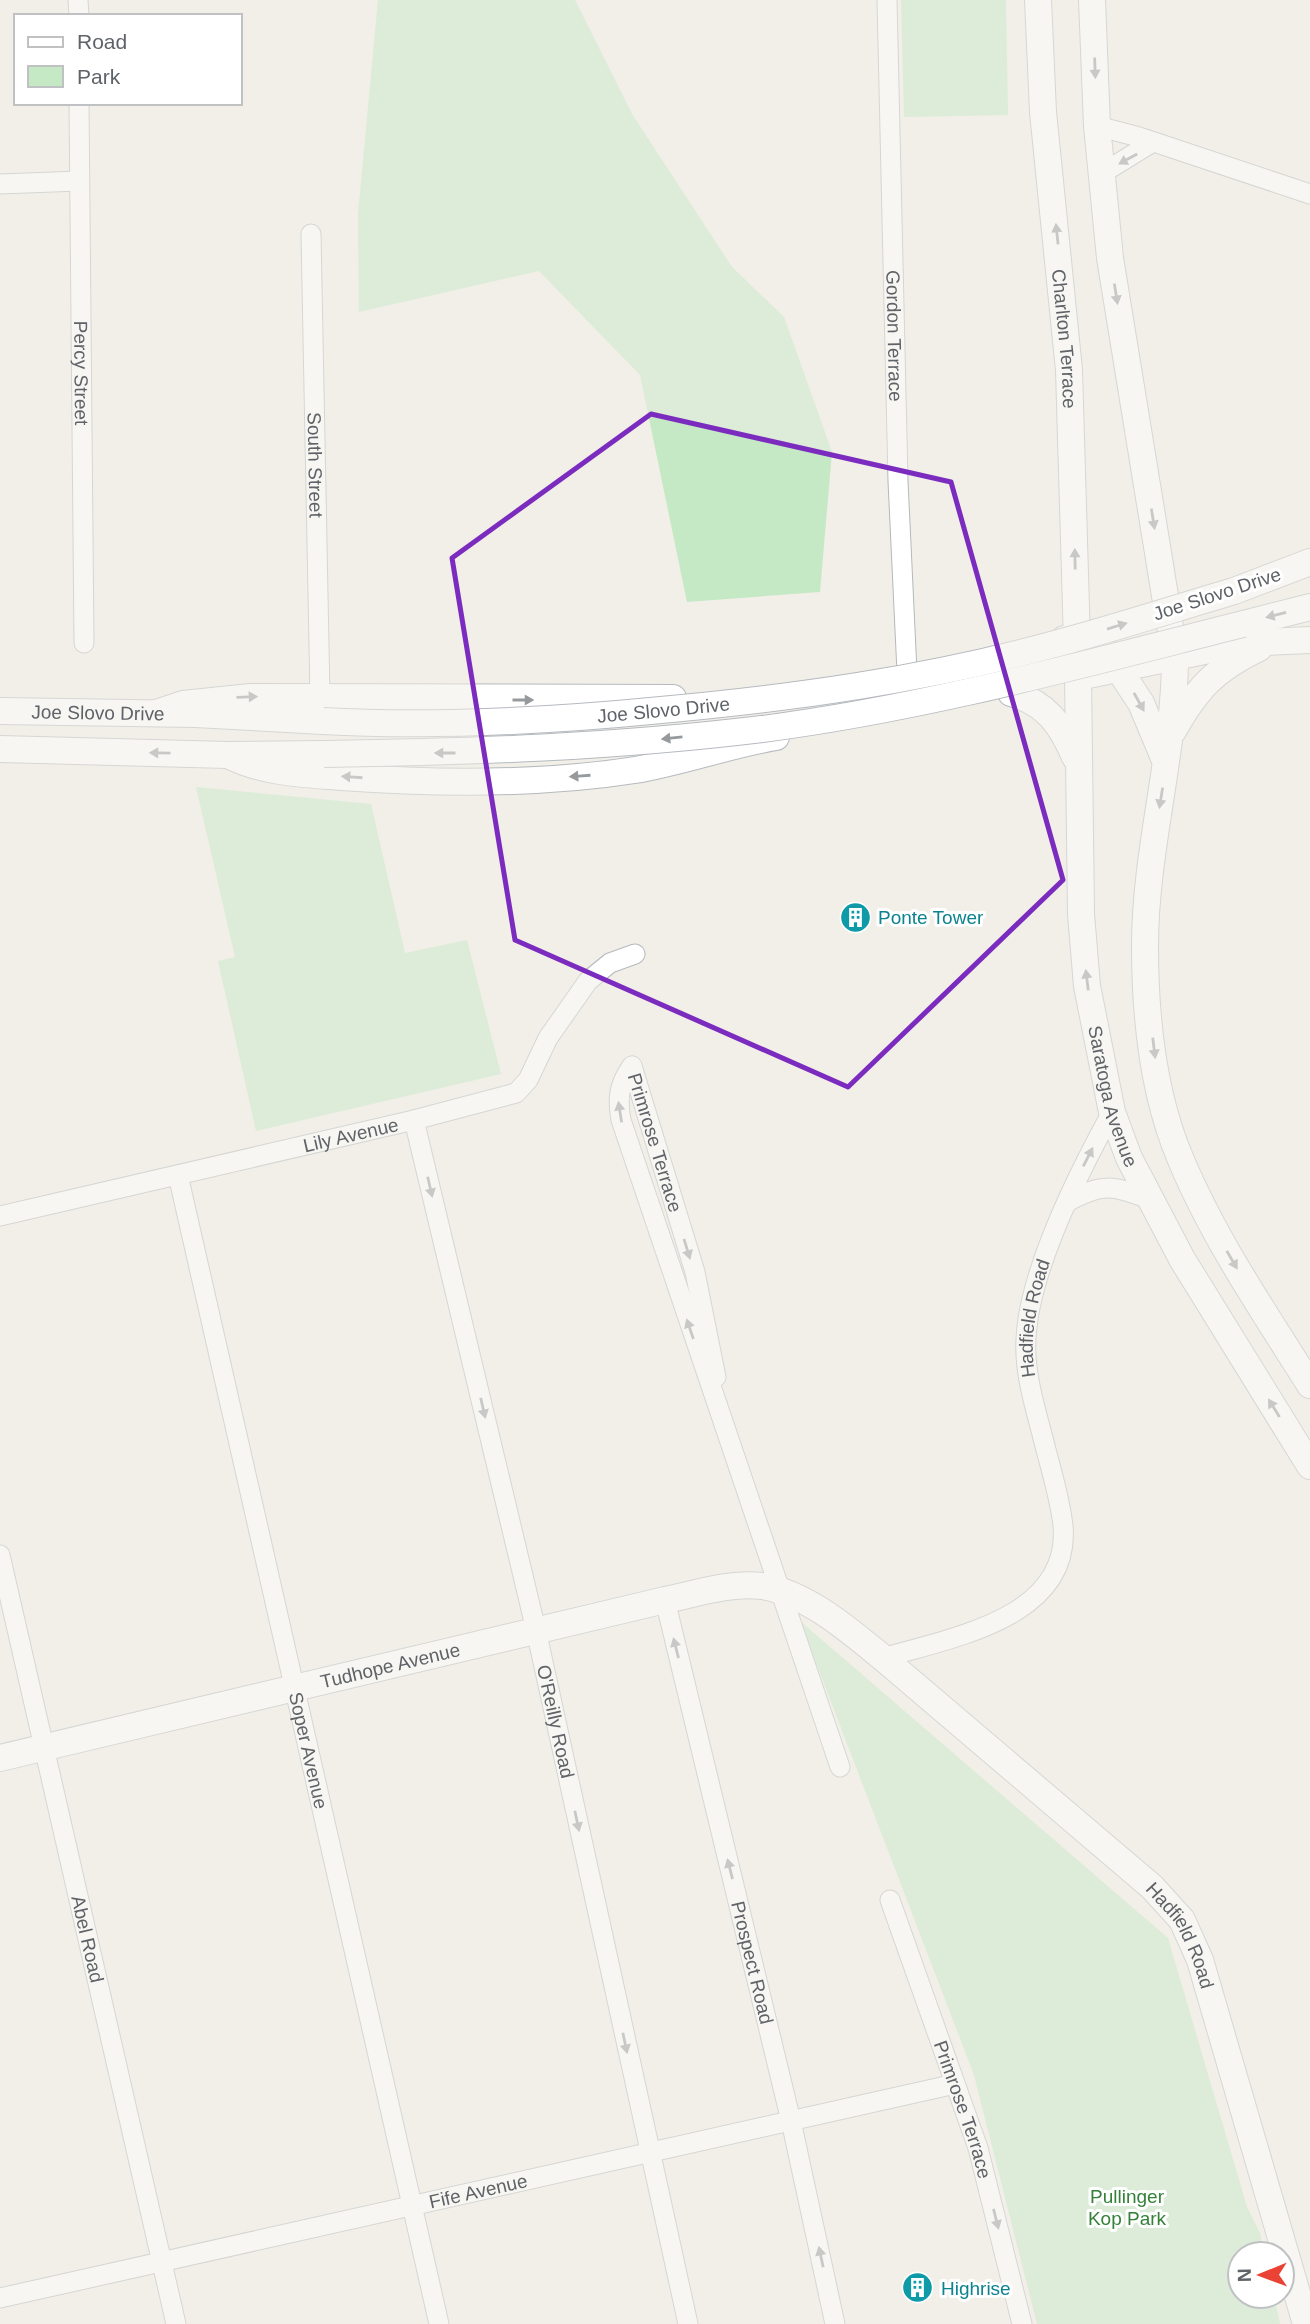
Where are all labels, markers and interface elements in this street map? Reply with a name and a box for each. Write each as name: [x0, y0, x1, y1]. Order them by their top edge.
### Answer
legend: [14, 14, 242, 105]
text: Road: [77, 30, 127, 53]
one-way arrow: [1089, 57, 1100, 79]
text: Park: [77, 65, 121, 88]
one-way arrow: [1118, 153, 1138, 165]
one-way arrow: [1051, 223, 1062, 245]
street label: Charlton Terrace: [1048, 268, 1081, 409]
street label: Gordon Terrace: [883, 270, 907, 402]
one-way arrow: [1111, 284, 1122, 306]
street label: Percy Street: [71, 321, 92, 426]
street label: South Street: [304, 412, 327, 519]
one-way arrow: [1148, 508, 1159, 530]
one-way arrow: [1069, 548, 1081, 570]
street label: Joe Slovo Drive: [1150, 563, 1284, 625]
one-way arrow: [1265, 610, 1287, 621]
one-way arrow: [1107, 620, 1128, 630]
one-way arrow: [236, 692, 258, 703]
one-way arrow: [1133, 692, 1145, 712]
street label: Joe Slovo Drive: [596, 693, 731, 726]
one-way arrow: [512, 694, 534, 705]
street label: Joe Slovo Drive: [31, 701, 165, 724]
one-way arrow: [661, 733, 683, 744]
one-way arrow: [149, 747, 171, 759]
one-way arrow: [434, 747, 456, 758]
one-way arrow: [341, 771, 363, 782]
one-way arrow: [568, 771, 590, 782]
one-way arrow: [1155, 787, 1166, 809]
building icon: Ponte Tower: [838, 900, 872, 934]
place label: Ponte Tower: [878, 907, 984, 928]
one-way arrow: [1082, 969, 1093, 991]
street label: Saratoga Avenue: [1085, 1024, 1142, 1170]
one-way arrow: [1148, 1037, 1159, 1059]
street label: Primrose Terrace: [624, 1070, 687, 1215]
one-way arrow: [614, 1101, 625, 1123]
street label: Lily Avenue: [301, 1114, 400, 1156]
one-way arrow: [1081, 1146, 1093, 1166]
one-way arrow: [425, 1176, 436, 1198]
one-way arrow: [683, 1238, 693, 1259]
one-way arrow: [1226, 1250, 1238, 1269]
street label: Hadfield Road: [1015, 1256, 1053, 1379]
one-way arrow: [684, 1318, 695, 1339]
one-way arrow: [478, 1397, 489, 1419]
one-way arrow: [1268, 1398, 1281, 1417]
one-way arrow: [670, 1637, 681, 1659]
street label: Tudhope Avenue: [318, 1639, 462, 1692]
street label: O'Reilly Road: [533, 1663, 579, 1780]
street label: Soper Avenue: [285, 1690, 332, 1811]
one-way arrow: [572, 1810, 583, 1832]
one-way arrow: [724, 1858, 735, 1880]
street label: Hadfield Road: [1142, 1878, 1218, 1991]
street label: Abel Road: [68, 1893, 108, 1985]
street label: Prospect Road: [728, 1899, 778, 2026]
one-way arrow: [620, 2032, 631, 2054]
street label: Primrose Terrace: [930, 2038, 996, 2181]
street label: Fife Avenue: [427, 2170, 529, 2212]
park label: Pullinger Kop Park: [1088, 2186, 1167, 2229]
one-way arrow: [991, 2208, 1002, 2230]
north arrow: [1226, 2240, 1296, 2310]
one-way arrow: [815, 2246, 826, 2268]
text: N: [1234, 2268, 1255, 2282]
building icon: Highrise: [901, 2271, 935, 2305]
place label: Highrise: [941, 2278, 1011, 2299]

